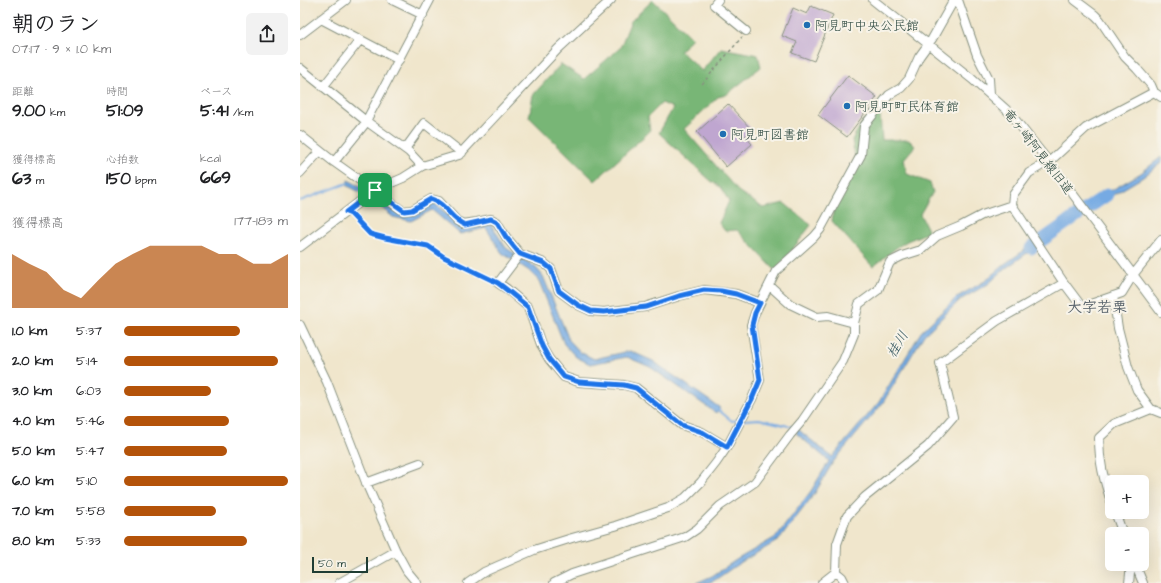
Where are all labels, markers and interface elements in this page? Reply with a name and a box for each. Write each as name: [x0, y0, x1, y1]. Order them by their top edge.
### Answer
text: 朝のラン: [12, 9, 100, 40]
button: share: [246, 13, 288, 55]
place label: 阿見町中央公民館: [815, 17, 919, 35]
marker: 阿見町中央公民館: [802, 20, 812, 30]
text: 07:17 · 9 × 1.0 km: [12, 40, 111, 58]
text: 距離: [12, 84, 34, 99]
text: 時間: [106, 84, 128, 99]
text: ペース: [200, 84, 232, 99]
place label: 阿見町町民体育館: [855, 98, 959, 116]
text: 9.00: [12, 99, 46, 123]
text: 51:09: [106, 99, 143, 123]
text: 5:41: [200, 99, 229, 123]
marker: 阿見町町民体育館: [842, 101, 852, 111]
text: km: [46, 105, 65, 120]
text: /km: [229, 105, 253, 120]
street label: 竜ヶ崎阿見線旧道: [999, 105, 1077, 198]
place label: 阿見町図書館: [731, 126, 809, 144]
marker: 阿見町図書館: [718, 129, 728, 139]
text: kcal: [200, 151, 221, 166]
text: 獲得標高: [12, 152, 56, 167]
text: 心拍数: [106, 152, 139, 167]
text: 669: [200, 166, 231, 190]
text: 63: [12, 167, 31, 191]
text: 150: [106, 167, 131, 191]
text: m: [31, 173, 44, 188]
text: bpm: [131, 173, 156, 188]
pin: [358, 173, 392, 207]
icon: arrive: [364, 179, 386, 201]
text: 177–183 m: [234, 212, 288, 230]
text: 獲得標高: [12, 214, 64, 232]
district label: 大字若栗: [1067, 297, 1127, 318]
text: 1.0 km: [12, 322, 47, 340]
text: 5:37: [76, 322, 102, 340]
water label: 桂川: [882, 327, 914, 362]
text: 2.0 km: [12, 352, 53, 370]
text: 5:14: [76, 352, 98, 370]
text: 3.0 km: [12, 382, 52, 400]
text: 6:03: [76, 382, 101, 400]
text: 4.0 km: [12, 412, 54, 430]
text: 5:46: [76, 412, 104, 430]
text: 5.0 km: [12, 442, 55, 460]
text: 5:47: [76, 442, 104, 460]
text: 6.0 km: [12, 472, 54, 490]
text: 5:10: [76, 472, 97, 490]
map controls: [1105, 475, 1149, 571]
button: +: [1105, 475, 1149, 519]
text: 7.0 km: [12, 502, 53, 520]
text: 5:58: [76, 502, 105, 520]
button: −: [1105, 527, 1149, 571]
text: 8.0 km: [12, 532, 54, 550]
text: 5:33: [76, 532, 101, 550]
scale bar: [312, 555, 368, 574]
text: 50 m: [318, 556, 346, 571]

